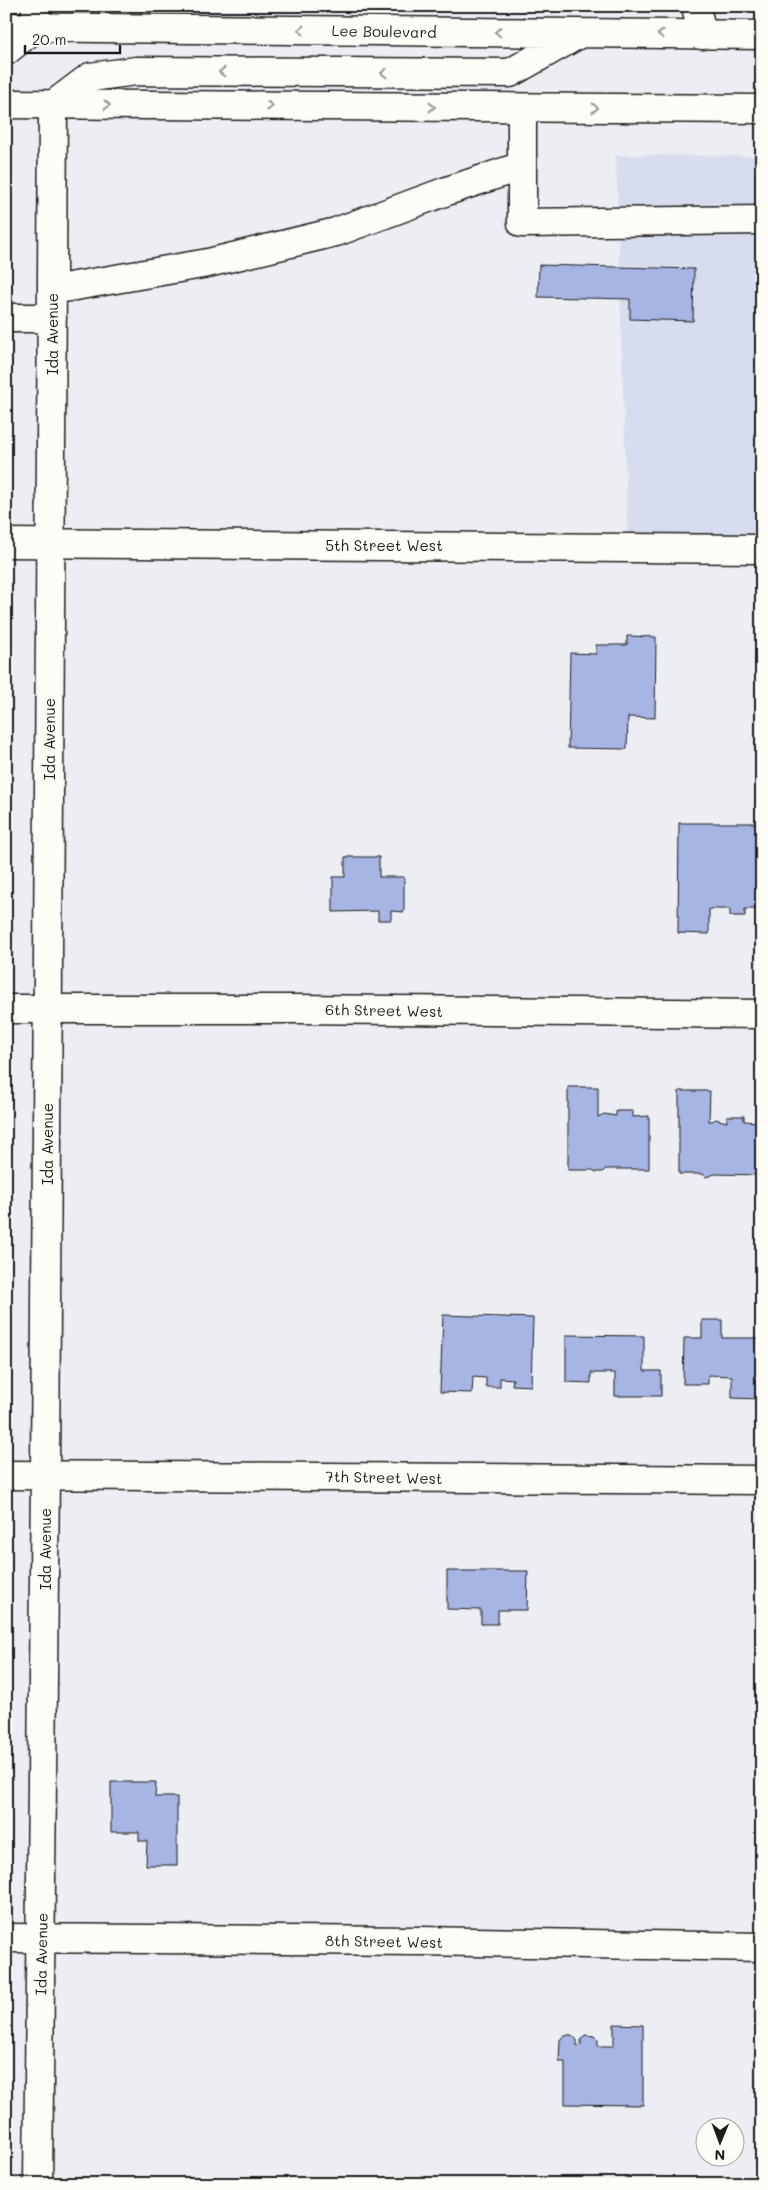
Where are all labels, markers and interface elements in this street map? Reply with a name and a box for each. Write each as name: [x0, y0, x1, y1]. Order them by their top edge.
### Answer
street label: Lee Boulevard: [331, 20, 437, 42]
scale bar: [25, 22, 120, 54]
one-way arrow: [296, 25, 304, 35]
one-way arrow: [494, 27, 502, 37]
text: 20 m: [32, 29, 66, 49]
one-way arrow: [656, 29, 664, 39]
one-way arrow: [218, 67, 226, 77]
one-way arrow: [380, 68, 388, 78]
one-way arrow: [104, 100, 112, 110]
one-way arrow: [266, 101, 274, 111]
one-way arrow: [429, 102, 437, 112]
one-way arrow: [592, 103, 599, 113]
street label: Ida Avenue: [42, 293, 62, 375]
street label: 5th Street West: [325, 535, 443, 555]
street label: Ida Avenue: [39, 698, 59, 780]
street label: 6th Street West: [325, 999, 443, 1021]
street label: Ida Avenue: [37, 1103, 57, 1185]
street label: 7th Street West: [325, 1466, 443, 1488]
street label: Ida Avenue: [35, 1508, 55, 1590]
street label: Ida Avenue: [30, 1913, 52, 1995]
street label: 8th Street West: [325, 1930, 443, 1952]
north arrow: [696, 2118, 746, 2168]
text: N: [714, 2146, 725, 2165]

